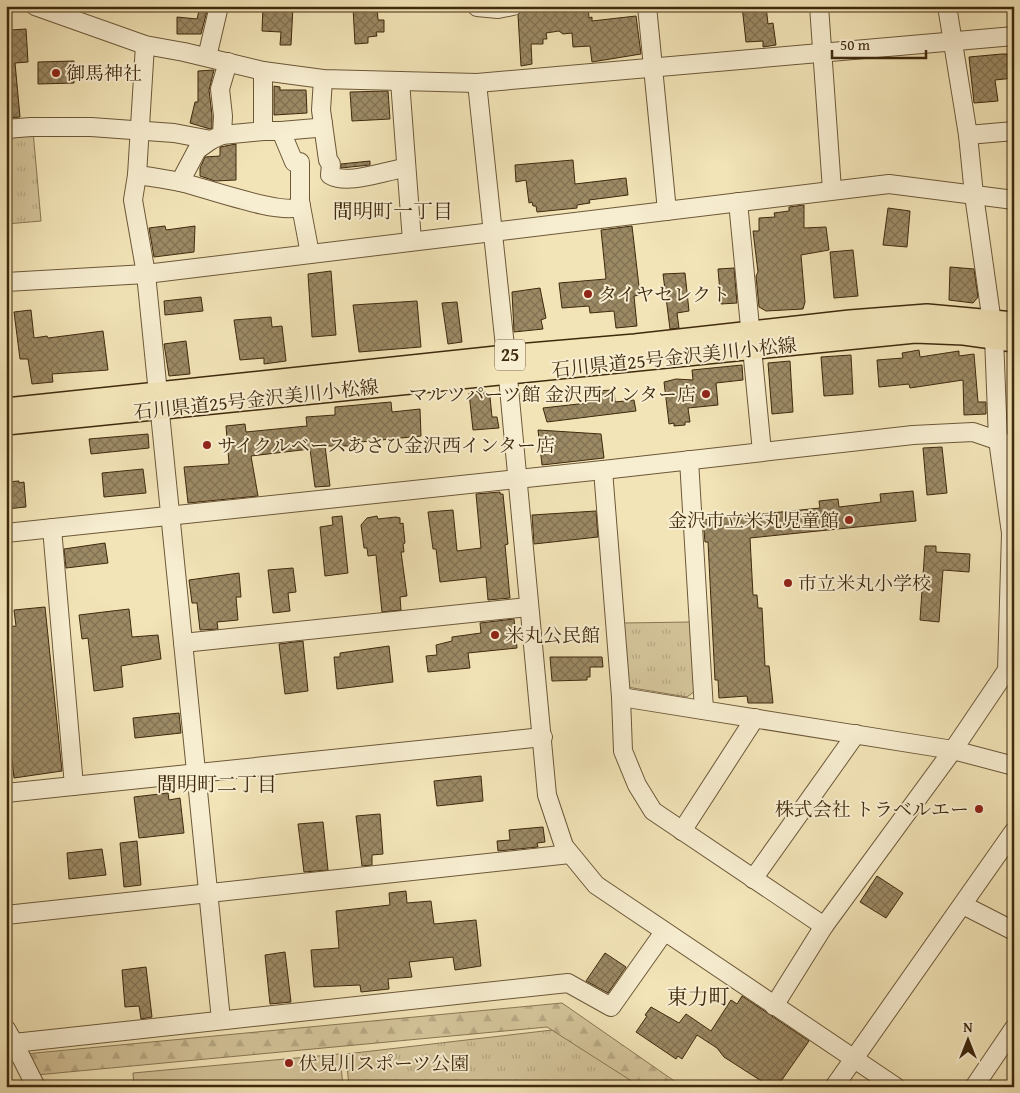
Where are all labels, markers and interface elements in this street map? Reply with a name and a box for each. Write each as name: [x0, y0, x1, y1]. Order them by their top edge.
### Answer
scale bar: [832, 28, 926, 60]
text: 50 m: [840, 34, 871, 55]
place label: 御馬神社: [66, 59, 142, 87]
marker: 御馬神社: [50, 67, 62, 79]
district label: 間明町一丁目: [333, 196, 453, 225]
place label: タイヤセレクト: [598, 280, 730, 308]
marker: タイヤセレクト: [582, 288, 594, 300]
street label: 石川県道25号金沢美川小松線: [550, 330, 798, 384]
road number: 25: [495, 340, 525, 370]
street label: 石川県道25号金沢美川小松線: [132, 372, 380, 426]
place label: マルツパーツ館 金沢西インター店: [409, 380, 696, 408]
marker: マルツパーツ館 金沢西インター店: [700, 388, 712, 400]
place label: サイクルベースあさひ金沢西インター店: [217, 431, 555, 459]
marker: サイクルベースあさひ金沢西インター店: [201, 439, 213, 451]
place label: 金沢市立米丸児童館: [668, 506, 839, 534]
marker: 金沢市立米丸児童館: [843, 514, 855, 526]
place label: 市立米丸小学校: [798, 569, 931, 597]
marker: 市立米丸小学校: [782, 577, 794, 589]
place label: 米丸公民館: [505, 621, 600, 649]
marker: 米丸公民館: [489, 629, 501, 641]
district label: 間明町二丁目: [157, 769, 277, 798]
place label: 株式会社 トラベルエー: [775, 795, 969, 823]
marker: 株式会社 トラベルエー: [973, 803, 985, 815]
district label: 東力町: [667, 981, 730, 1012]
north arrow: [942, 1016, 992, 1066]
text: N: [963, 1017, 973, 1037]
place label: 伏見川スポーツ公園: [299, 1049, 469, 1077]
marker: 伏見川スポーツ公園: [283, 1057, 295, 1069]

